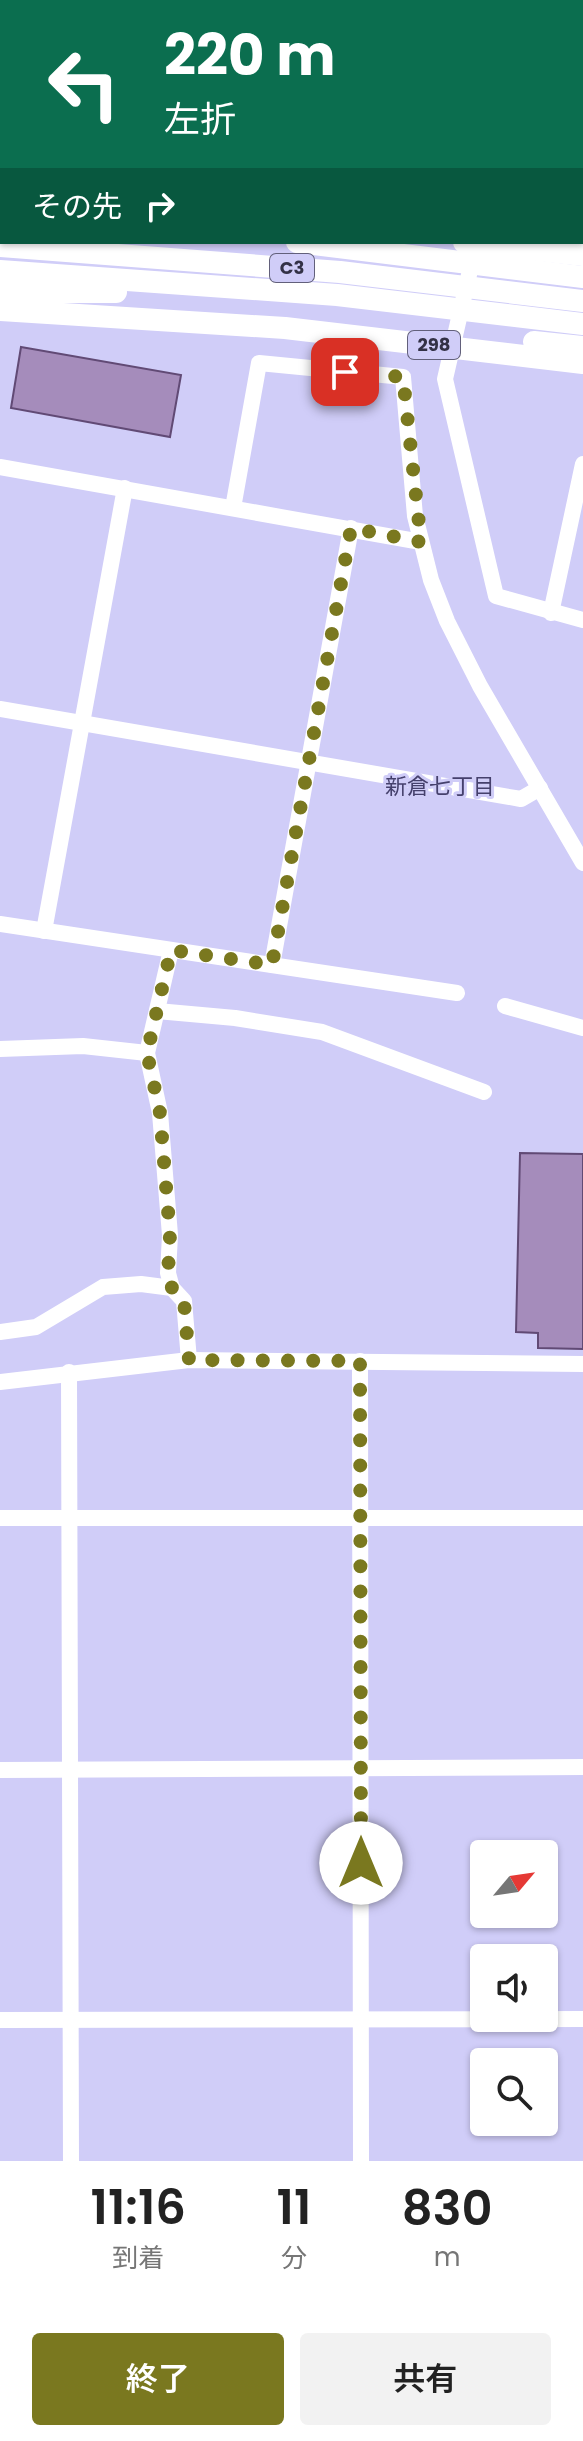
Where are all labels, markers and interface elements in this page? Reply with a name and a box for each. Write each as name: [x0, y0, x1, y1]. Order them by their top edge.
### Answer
text: 220 m: [164, 16, 336, 95]
icon: left: [32, 32, 136, 136]
text: 左折: [164, 94, 236, 145]
icon: right: [138, 184, 182, 228]
text: その先: [32, 185, 122, 228]
road number: C3: [270, 254, 314, 282]
road number: 298: [408, 331, 460, 359]
pin: [311, 338, 379, 406]
icon: arrive: [323, 350, 367, 394]
district label: 新倉七丁目: [385, 771, 495, 802]
position arrow: [319, 1821, 403, 1905]
north arrow: [470, 1840, 558, 1928]
map controls: [470, 1840, 558, 2136]
button: sound: [470, 1944, 558, 2032]
button: search: [470, 2048, 558, 2136]
text: 11:16: [91, 2174, 186, 2241]
text: 11: [277, 2174, 311, 2241]
text: 830: [402, 2175, 492, 2242]
text: m: [434, 2239, 461, 2275]
text: 到着: [112, 2240, 164, 2276]
text: 分: [281, 2240, 307, 2276]
button: 終了: [32, 2333, 284, 2425]
button: 共有: [300, 2333, 551, 2425]

